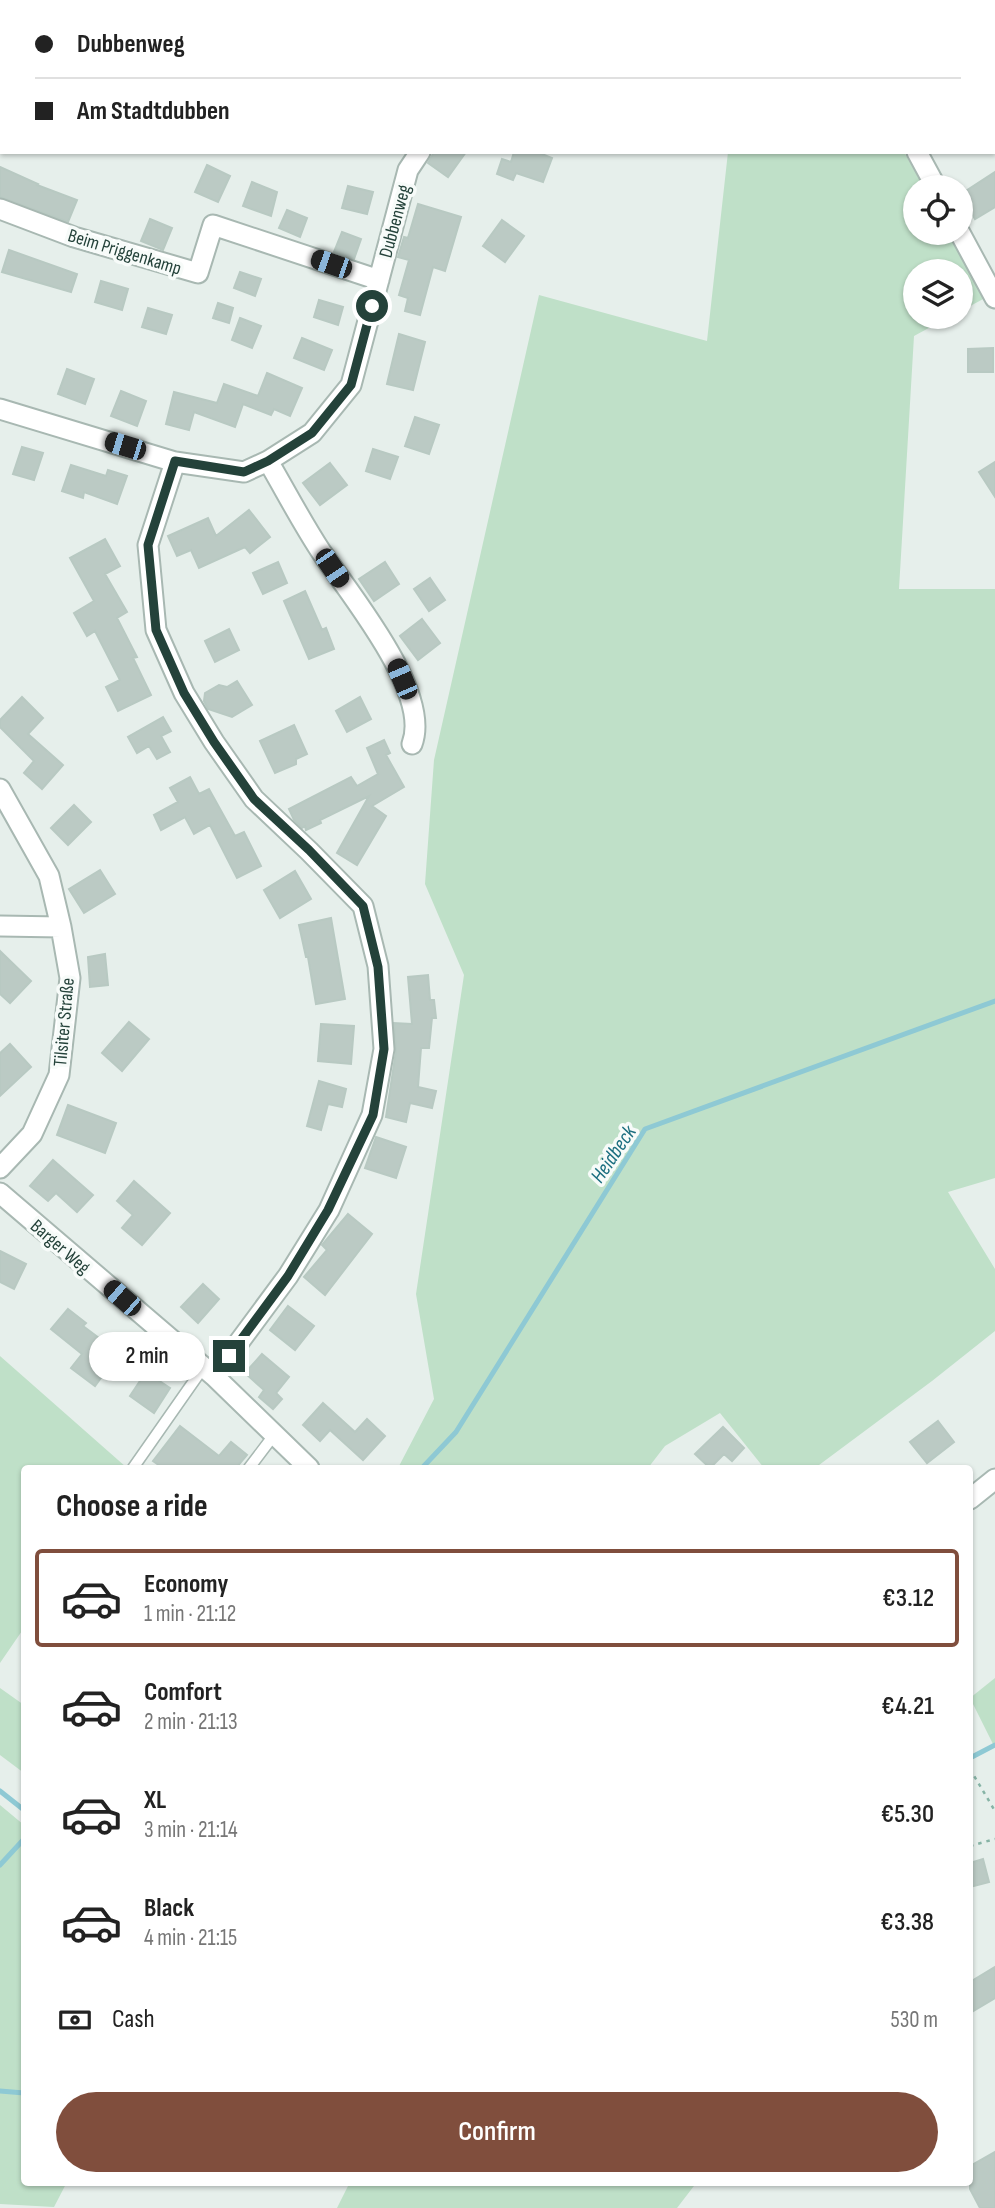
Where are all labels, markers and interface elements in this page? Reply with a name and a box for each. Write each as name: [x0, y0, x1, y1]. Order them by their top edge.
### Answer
text: Dubbenweg: [77, 29, 185, 60]
text: Am Stadtdubben: [77, 96, 230, 127]
map controls: [903, 175, 973, 329]
button: locate: [903, 175, 973, 245]
street label: Dubbenweg: [375, 182, 416, 260]
street label: Beim Priggenkamp: [65, 224, 184, 281]
car: [308, 247, 355, 281]
button: layers: [903, 259, 973, 329]
route start: [356, 290, 388, 322]
car: [102, 430, 149, 462]
car: [312, 545, 353, 591]
car: [385, 656, 420, 702]
street label: Tilsiter Straße: [49, 977, 80, 1067]
water label: Heidbeck: [585, 1120, 642, 1188]
street label: Barger Weg: [25, 1215, 95, 1280]
car: [100, 1276, 145, 1320]
callout: 2 min: [89, 1332, 204, 1380]
route end: [213, 1340, 245, 1372]
text: 2 min: [125, 1342, 169, 1370]
text: Choose a ride: [56, 1487, 208, 1526]
icon: car: [60, 1567, 123, 1630]
text: Economy: [144, 1569, 228, 1600]
text: €3.12: [882, 1583, 934, 1614]
text: 1 min · 21:12: [144, 1600, 236, 1628]
icon: car: [60, 1675, 123, 1738]
text: Comfort: [144, 1677, 222, 1708]
text: €4.21: [881, 1691, 934, 1722]
text: 2 min · 21:13: [144, 1708, 238, 1736]
icon: car: [60, 1783, 123, 1846]
text: XL: [144, 1785, 166, 1816]
text: €5.30: [881, 1799, 934, 1830]
text: 3 min · 21:14: [144, 1816, 238, 1844]
icon: car: [60, 1891, 123, 1954]
text: Black: [144, 1893, 194, 1924]
text: €3.38: [880, 1907, 934, 1938]
text: 4 min · 21:15: [144, 1924, 237, 1952]
icon: cash: [56, 2001, 94, 2039]
text: Cash: [112, 2004, 155, 2035]
text: 530 m: [890, 2006, 938, 2034]
button: Confirm: [56, 2092, 938, 2172]

